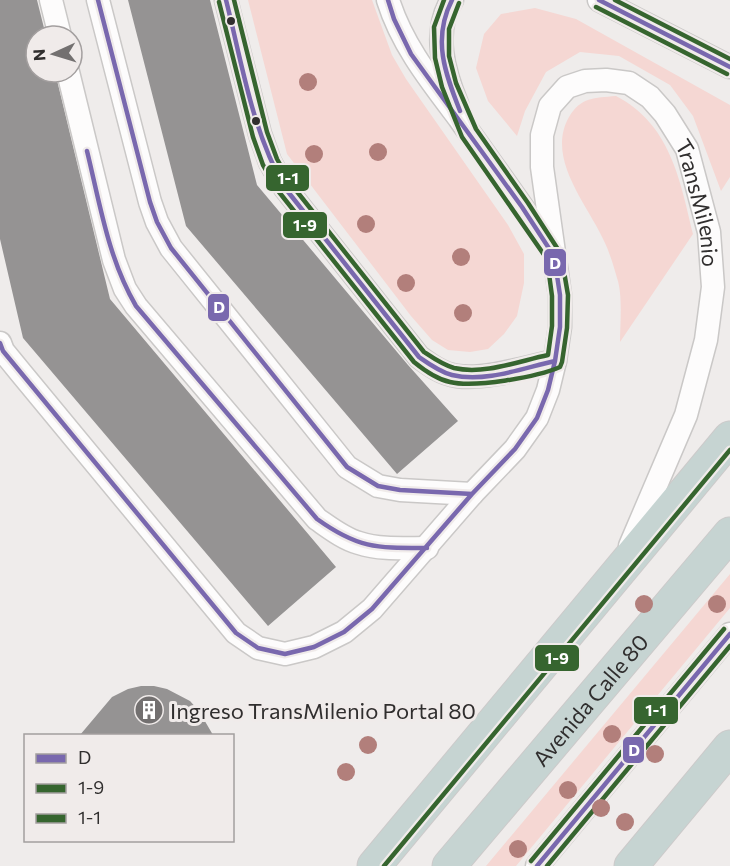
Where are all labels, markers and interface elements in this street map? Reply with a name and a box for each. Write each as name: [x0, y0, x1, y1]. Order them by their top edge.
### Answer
unlabelled marker: [225, 15, 237, 27]
north arrow: [24, 24, 84, 84]
text: N: [29, 48, 48, 62]
unlabelled marker: [250, 115, 262, 127]
street label: TransMilenio: [670, 134, 725, 268]
line badge: 1-1: [265, 164, 310, 192]
text: 1-1: [277, 168, 299, 187]
line badge: 1-9: [282, 211, 328, 239]
text: 1-9: [293, 215, 317, 234]
line badge: D: [543, 248, 567, 277]
text: D: [549, 253, 561, 272]
line badge: D: [207, 293, 230, 322]
text: D: [213, 297, 225, 316]
street label: Avenida Calle 80: [526, 628, 653, 771]
line badge: 1-9: [534, 644, 580, 672]
text: 1-9: [545, 648, 569, 667]
building icon: Ingreso TransMilenio Portal 80: [133, 694, 165, 726]
line badge: 1-1: [633, 696, 679, 725]
place label: Ingreso TransMilenio Portal 80: [170, 697, 476, 724]
text: 1-1: [645, 700, 667, 719]
legend: [24, 734, 234, 842]
line badge: D: [622, 736, 645, 764]
text: D: [628, 740, 640, 759]
text: D: [78, 746, 91, 768]
text: 1-9: [78, 776, 104, 798]
text: 1-1: [78, 806, 101, 828]

